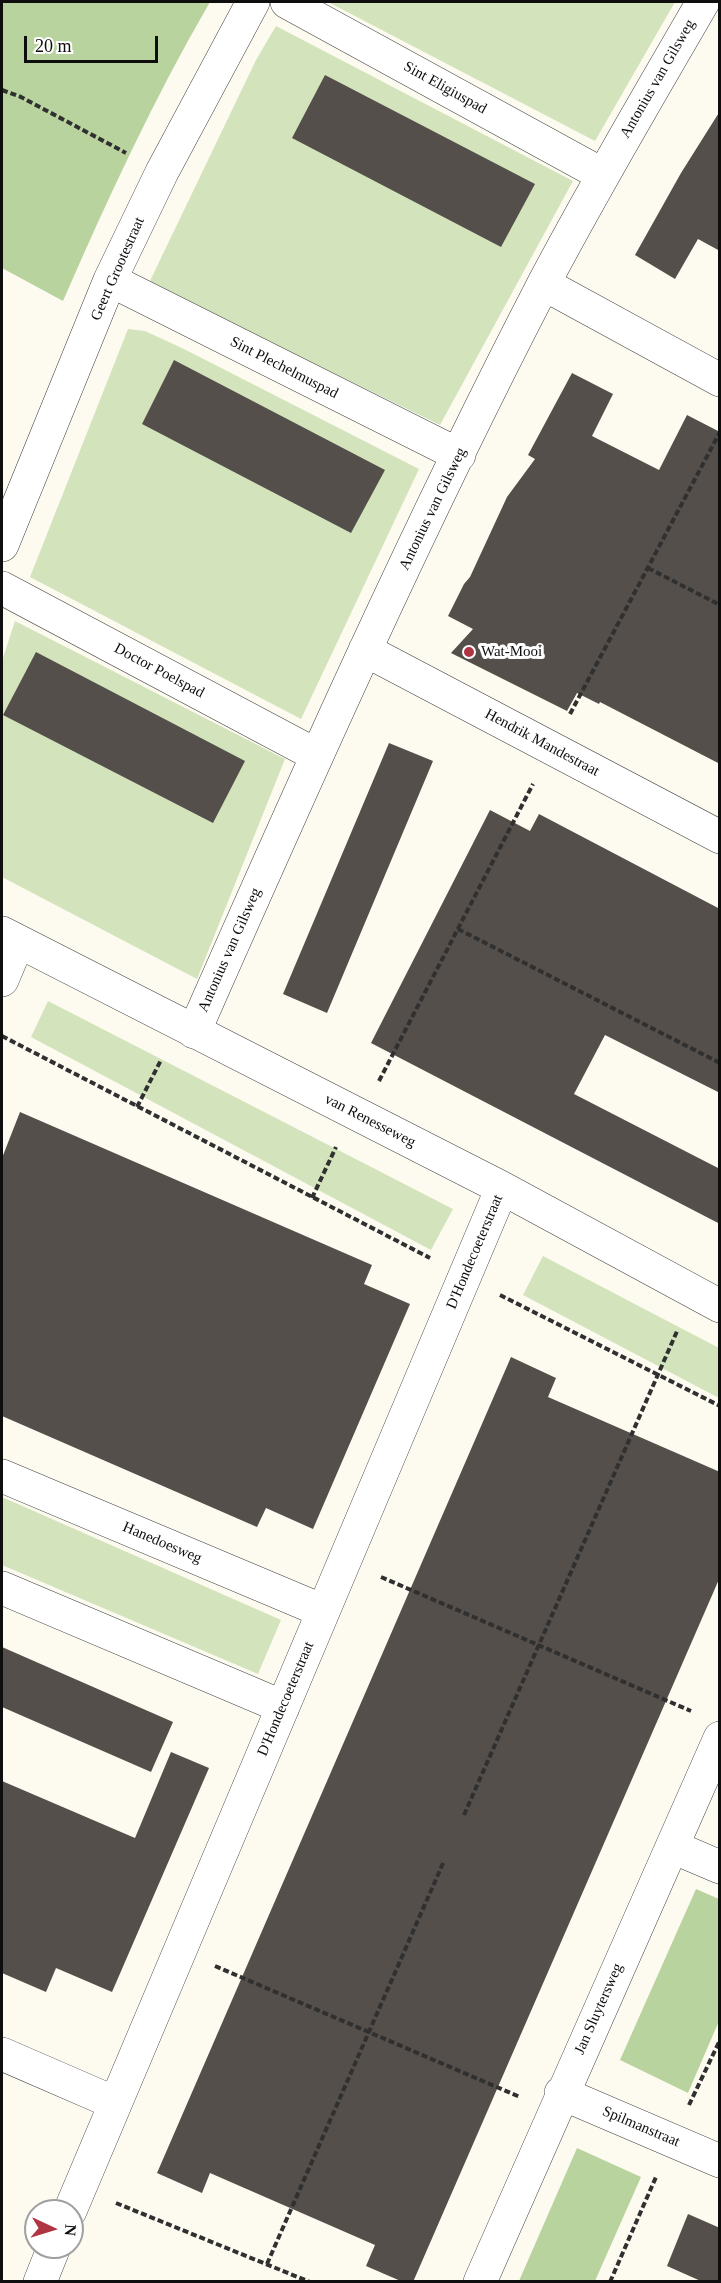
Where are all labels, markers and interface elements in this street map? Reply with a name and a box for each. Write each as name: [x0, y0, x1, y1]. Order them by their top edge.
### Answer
street label: Antonius van Gilsweg: [617, 16, 699, 142]
scale bar: [27, 24, 160, 62]
text: 20 m: [35, 36, 72, 56]
street label: Sint Eligiuspad: [400, 58, 490, 118]
street label: Geert Grootestraat: [87, 215, 149, 323]
street label: Sint Plechelmuspad: [227, 333, 341, 403]
street label: Antonius van Gilsweg: [396, 445, 470, 573]
street label: Doctor Poelspad: [111, 640, 207, 702]
place label: Wat-Mooi: [481, 643, 542, 661]
marker: Wat-Mooi: [462, 645, 476, 659]
street label: Hendrik Mandestraat: [482, 705, 602, 781]
street label: Antonius van Gilsweg: [194, 885, 266, 1015]
street label: van Renesseweg: [322, 1090, 418, 1152]
street label: D'Hondecoeterstraat: [443, 1192, 507, 1312]
street label: Hanedoesweg: [120, 1518, 204, 1568]
street label: D'Hondecoeterstraat: [254, 1639, 318, 1759]
street label: Jan Sluytersweg: [571, 1961, 627, 2057]
street label: Spilmanstraat: [600, 2103, 682, 2151]
north arrow: [24, 2199, 84, 2259]
text: N: [62, 2224, 79, 2237]

